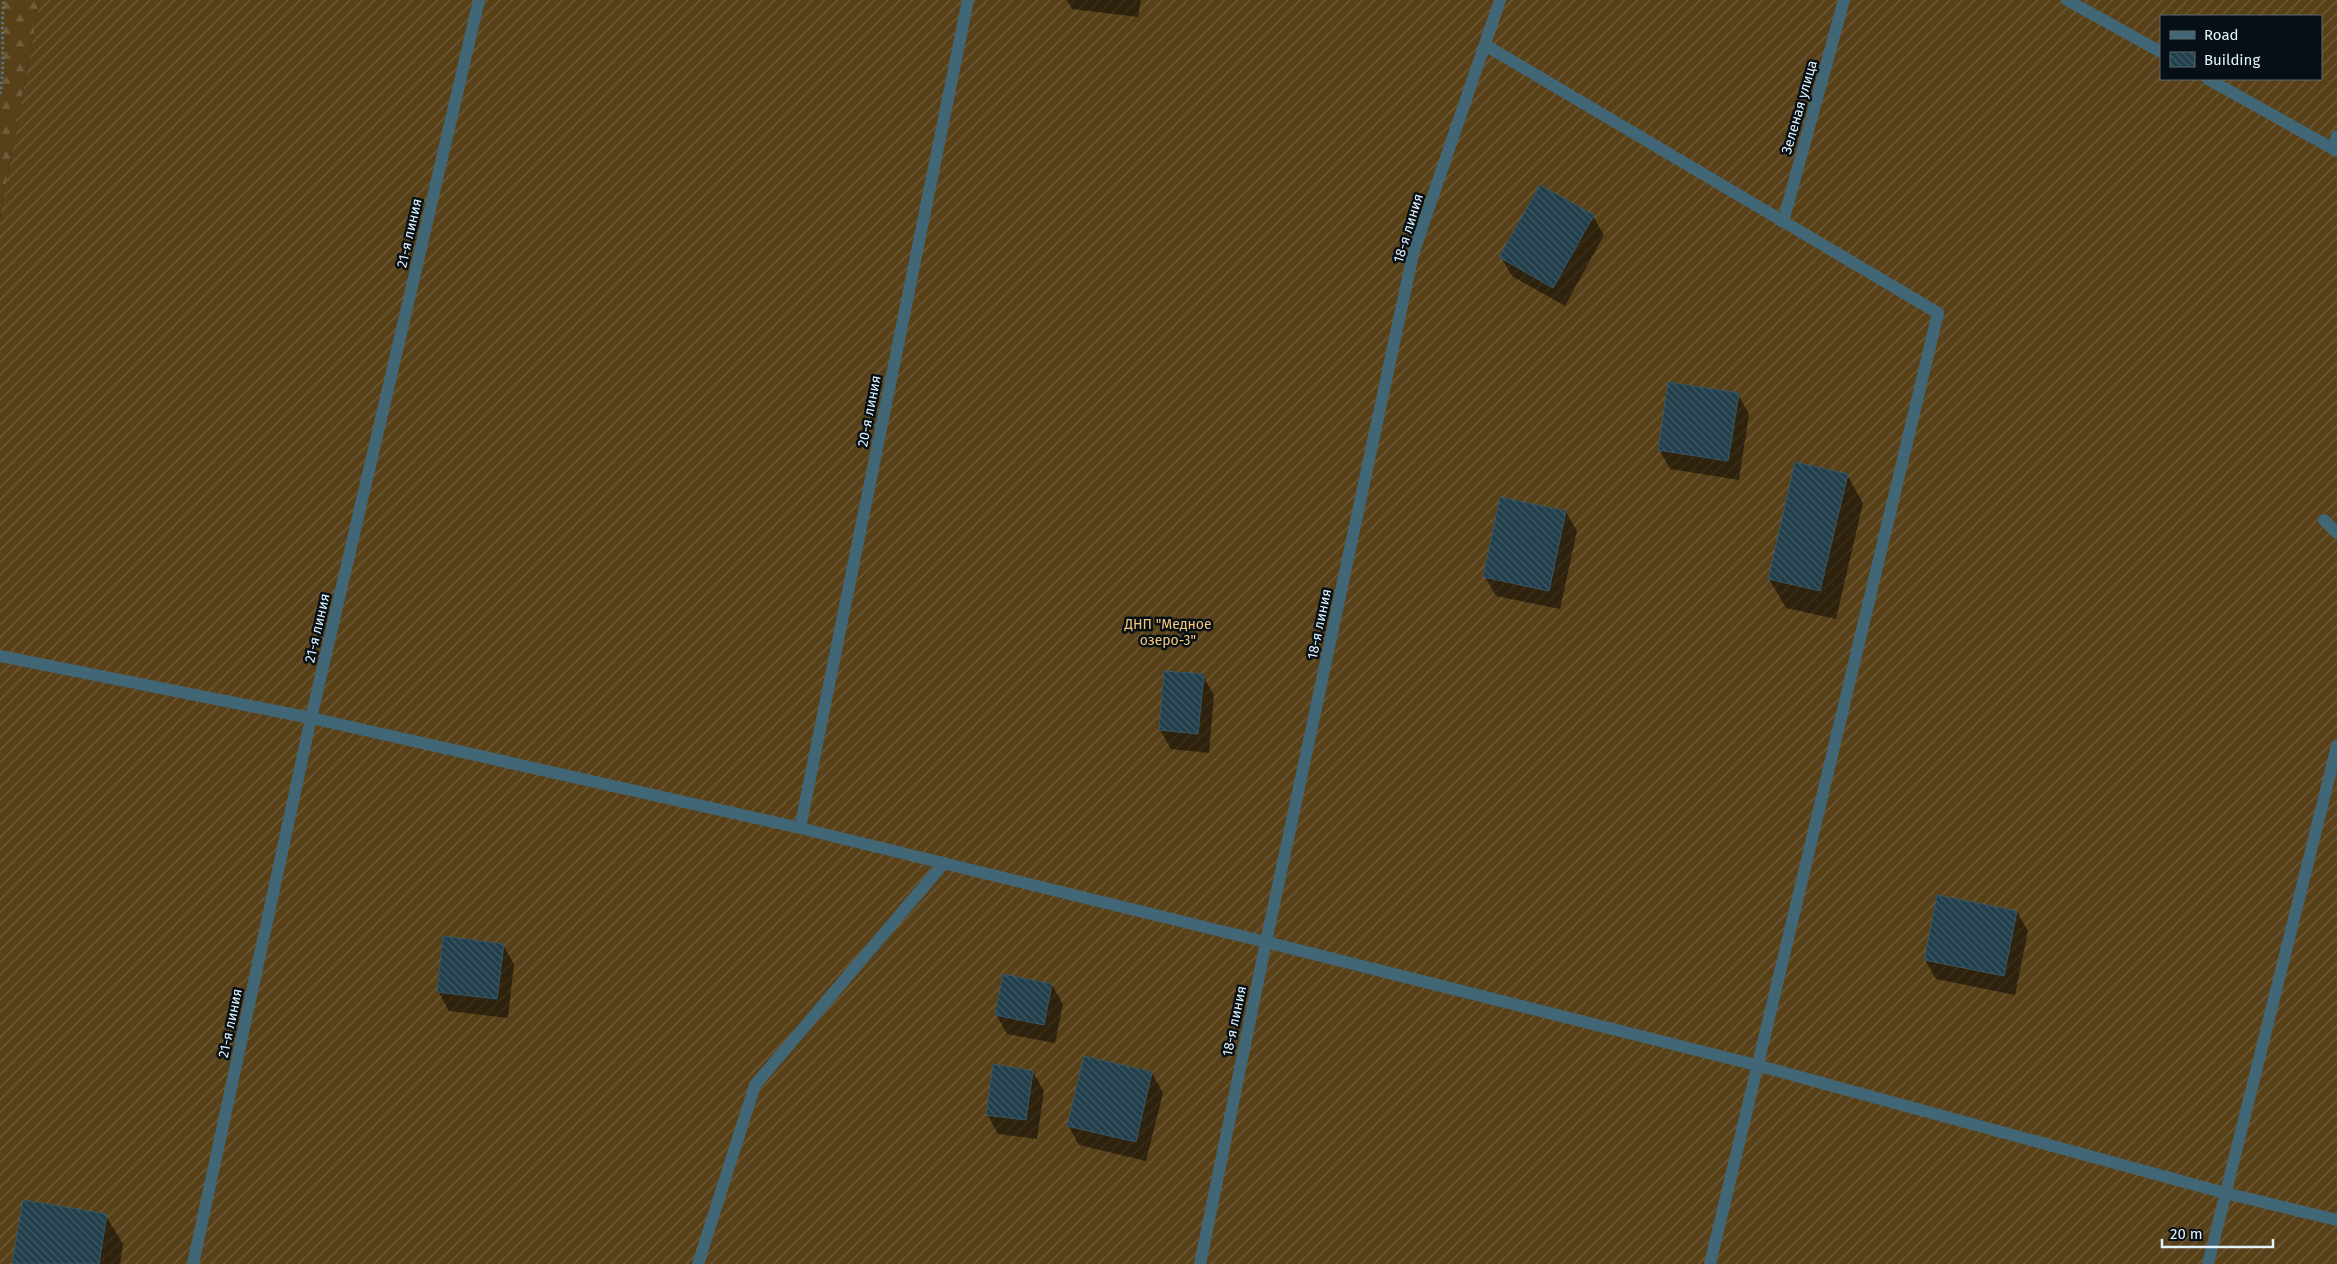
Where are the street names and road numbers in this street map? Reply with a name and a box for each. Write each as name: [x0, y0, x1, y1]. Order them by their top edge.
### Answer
street label: Зеленая улица: [1778, 58, 1821, 156]
street label: 18-я линия: [1390, 191, 1427, 265]
street label: 21-я линия: [393, 197, 426, 269]
street label: 20-я линия: [854, 374, 885, 448]
street label: 18-я линия: [1304, 587, 1335, 661]
street label: 21-я линия: [301, 592, 334, 664]
street label: 18-я линия: [1219, 984, 1250, 1058]
street label: 21-я линия: [215, 987, 246, 1059]

